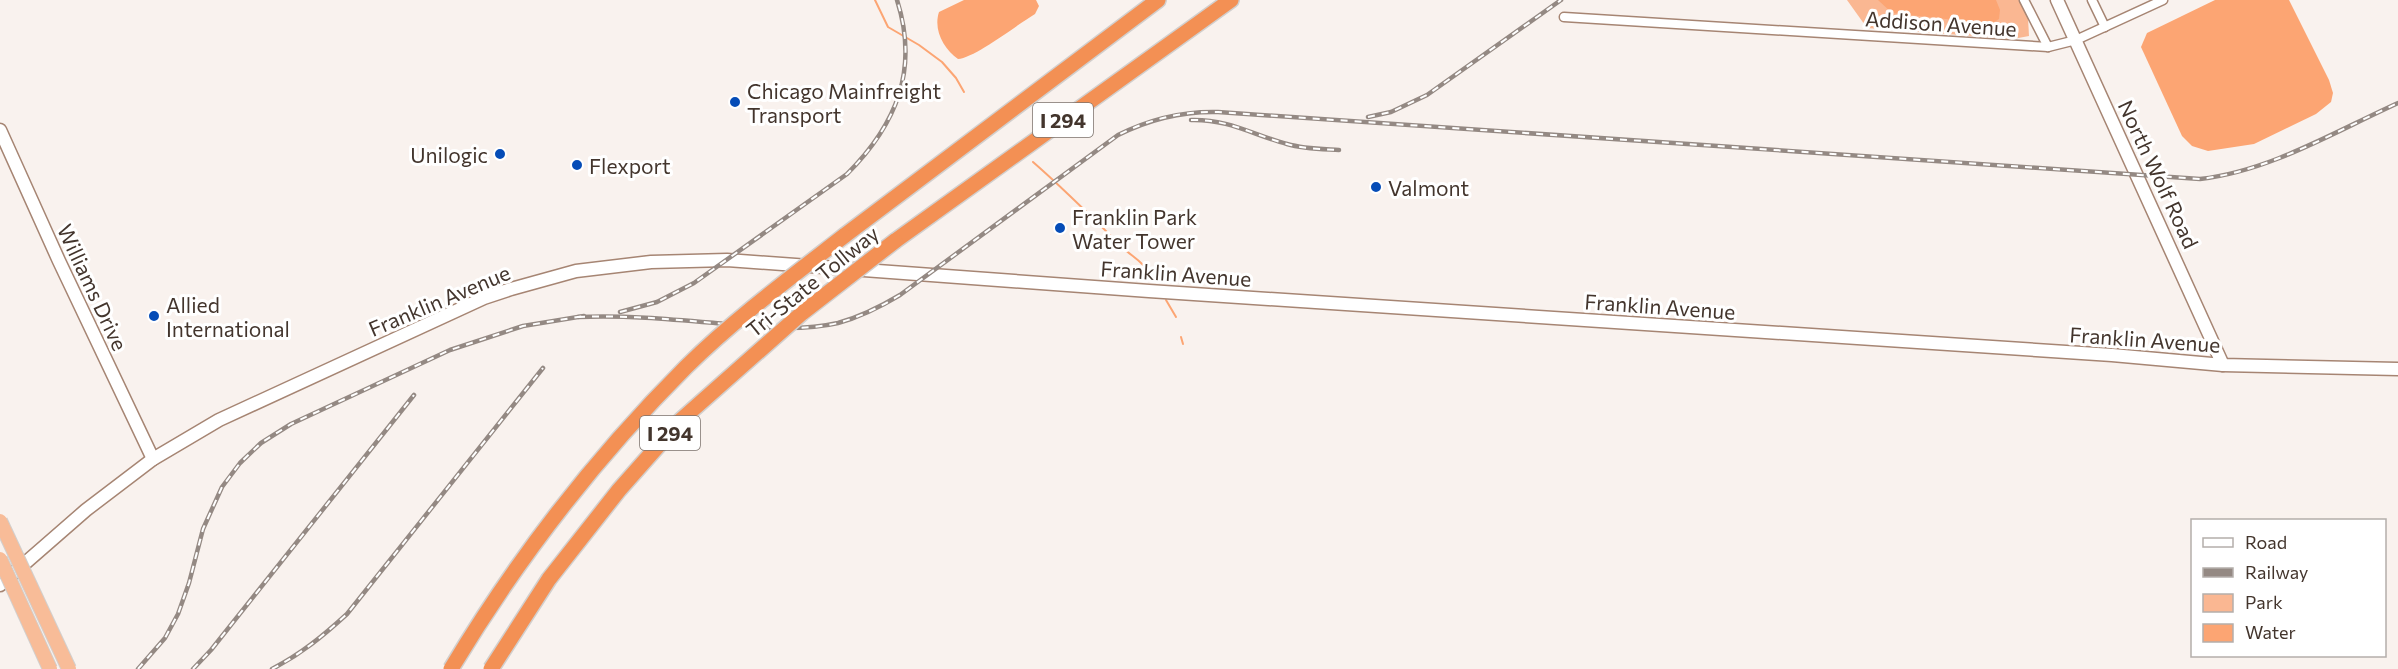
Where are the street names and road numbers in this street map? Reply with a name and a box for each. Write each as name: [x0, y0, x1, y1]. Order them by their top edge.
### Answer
street label: Addison Avenue: [1864, 5, 2018, 41]
street label: North Wolf Road: [2114, 96, 2204, 252]
road number: I 294: [1033, 103, 1093, 137]
street label: Williams Drive: [53, 220, 133, 354]
street label: Tri-State Tollway: [741, 220, 883, 342]
street label: Franklin Avenue: [1100, 255, 1252, 291]
street label: Franklin Avenue: [365, 259, 513, 341]
street label: Franklin Avenue: [1584, 288, 1736, 324]
street label: Franklin Avenue: [2069, 321, 2221, 357]
road number: I 294: [640, 416, 700, 450]

